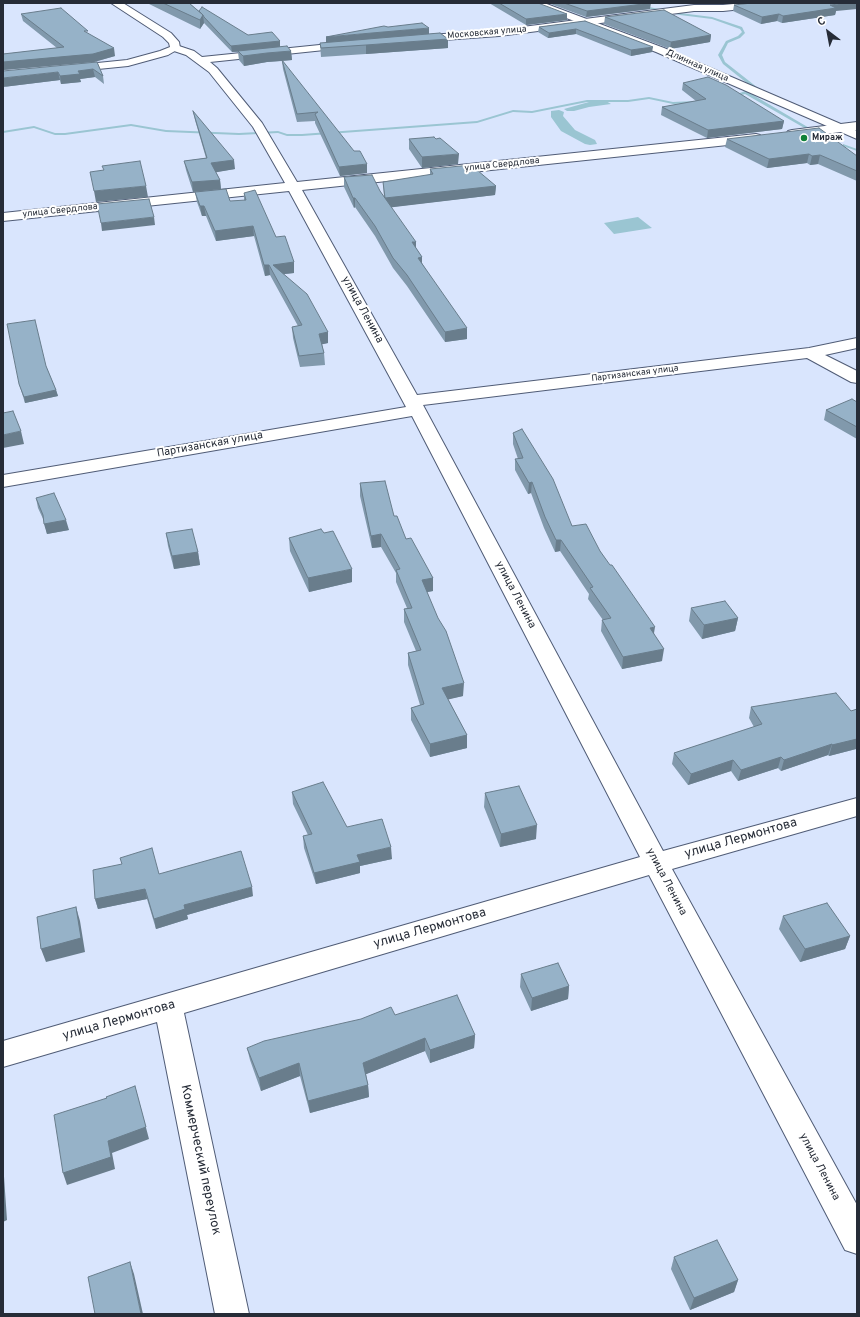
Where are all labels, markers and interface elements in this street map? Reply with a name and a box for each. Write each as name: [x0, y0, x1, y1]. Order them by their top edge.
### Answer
north arrow: [808, 12, 848, 52]
text: С: [815, 14, 828, 30]
street label: Московская улица: [447, 24, 527, 42]
street label: Длинная улица: [664, 47, 730, 85]
marker: Мираж: [799, 133, 809, 143]
place label: Мираж: [812, 133, 843, 143]
street label: улица Свердлова: [464, 156, 540, 174]
street label: улица Свердлова: [22, 202, 98, 220]
street label: улица Ленина: [338, 274, 386, 346]
street label: Партизанская улица: [591, 363, 679, 385]
street label: Партизанская улица: [156, 429, 264, 461]
street label: улица Ленина: [492, 559, 538, 631]
street label: улица Лермонтова: [683, 815, 799, 863]
street label: улица Ленина: [643, 846, 689, 918]
street label: улица Лермонтова: [372, 905, 488, 953]
street label: улица Лермонтова: [61, 997, 177, 1045]
street label: Коммерческий переулок: [176, 1083, 224, 1237]
street label: улица Ленина: [796, 1131, 842, 1203]

